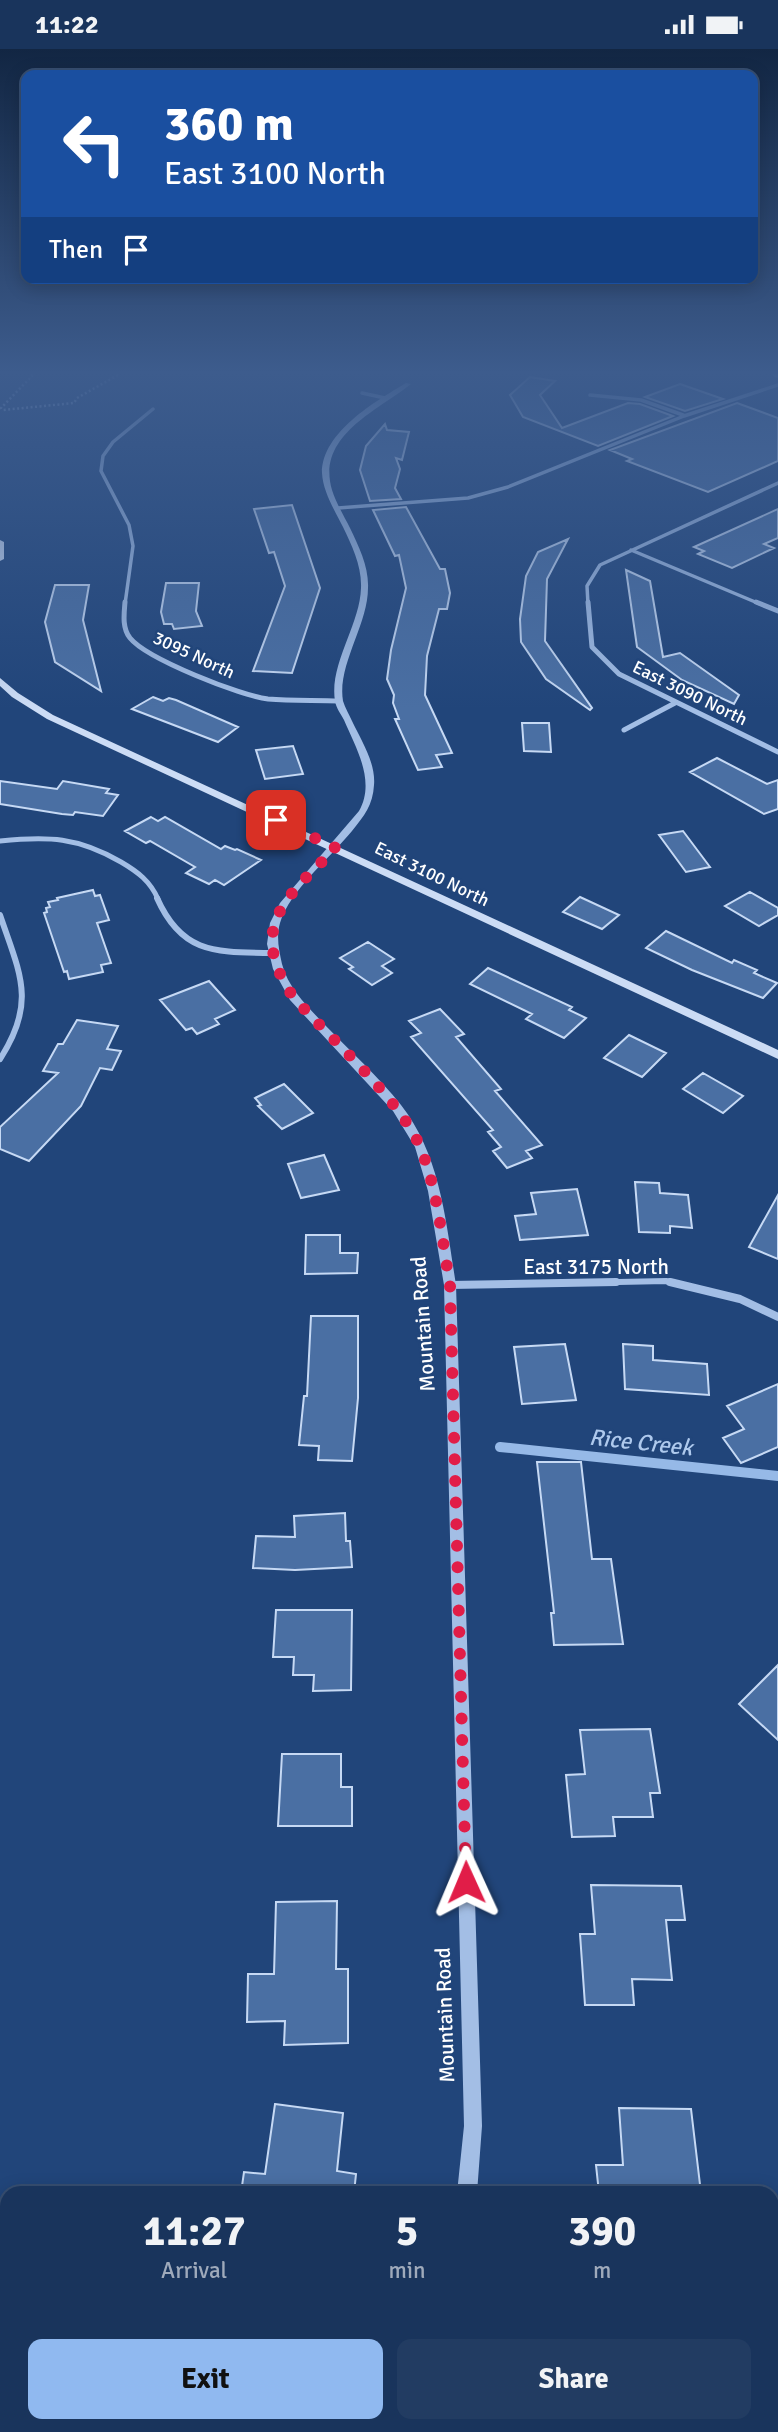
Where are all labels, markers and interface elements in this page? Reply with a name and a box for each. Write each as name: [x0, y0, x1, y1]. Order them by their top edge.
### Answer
text: 11:22: [35, 9, 99, 41]
text: 360 m: [164, 94, 294, 154]
icon: left: [49, 98, 140, 189]
text: East 3100 North: [164, 154, 386, 193]
icon: arrive: [117, 231, 155, 269]
text: Then: [49, 234, 103, 266]
street label: 3095 North: [150, 627, 238, 683]
street label: East 3090 North: [629, 656, 751, 730]
pin: [246, 790, 306, 850]
icon: arrive: [257, 801, 295, 839]
street label: East 3100 North: [371, 837, 493, 911]
street label: East 3175 North: [523, 1254, 669, 1280]
street label: Mountain Road: [405, 1255, 441, 1393]
water label: Rice Creek: [588, 1423, 697, 1463]
position arrow: [429, 1845, 503, 1919]
street label: Mountain Road: [430, 1947, 460, 2083]
text: 11:27: [143, 2206, 246, 2257]
text: 5: [396, 2206, 418, 2257]
text: 390: [568, 2206, 636, 2257]
text: Arrival: [161, 2256, 227, 2285]
text: min: [388, 2256, 426, 2285]
text: m: [593, 2256, 611, 2285]
button: Exit: [28, 2339, 383, 2419]
button: Share: [397, 2339, 751, 2419]

